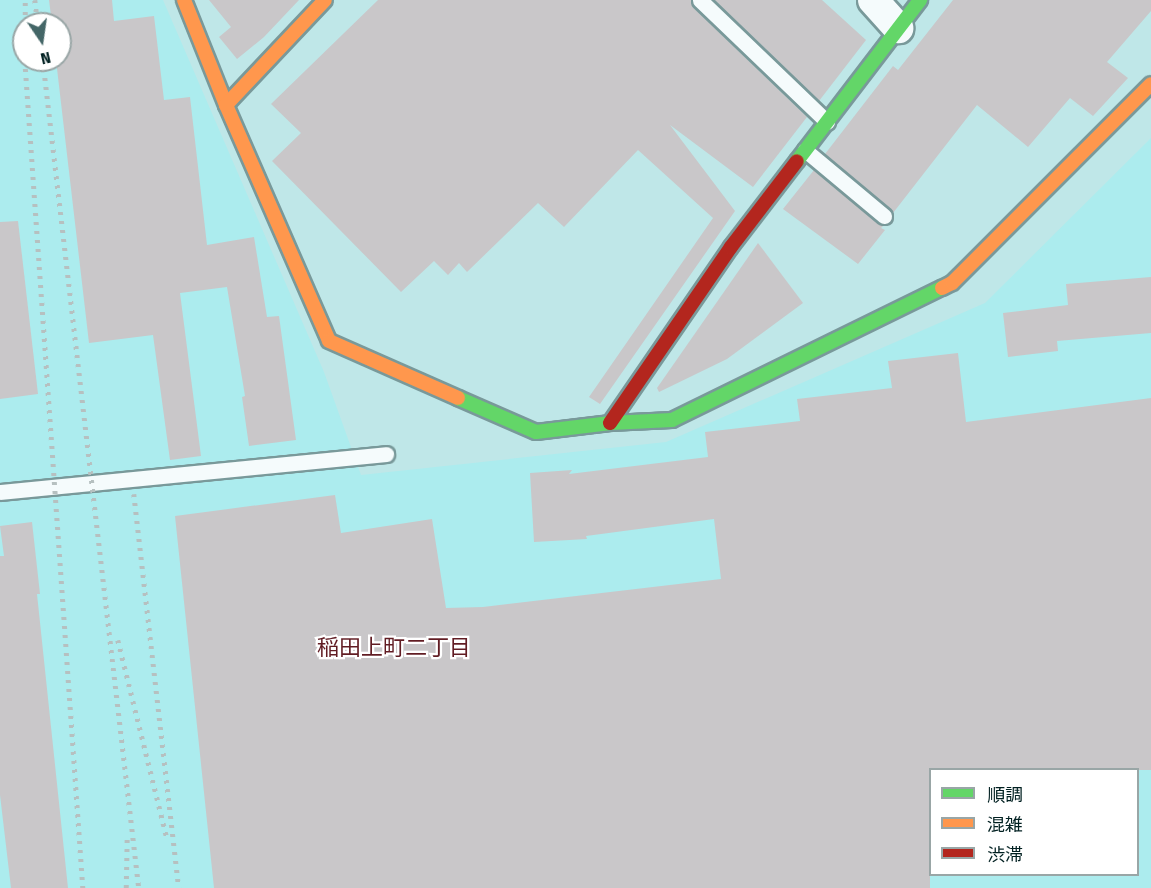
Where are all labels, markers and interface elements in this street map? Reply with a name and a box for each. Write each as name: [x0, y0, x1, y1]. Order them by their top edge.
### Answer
north arrow: [12, 12, 72, 72]
text: N: [39, 48, 53, 68]
district label: 稲田上町二丁目: [317, 635, 471, 661]
legend: [929, 768, 1139, 876]
text: 順調: [987, 784, 1023, 806]
text: 混雑: [987, 814, 1023, 836]
text: 渋滞: [987, 844, 1023, 866]

